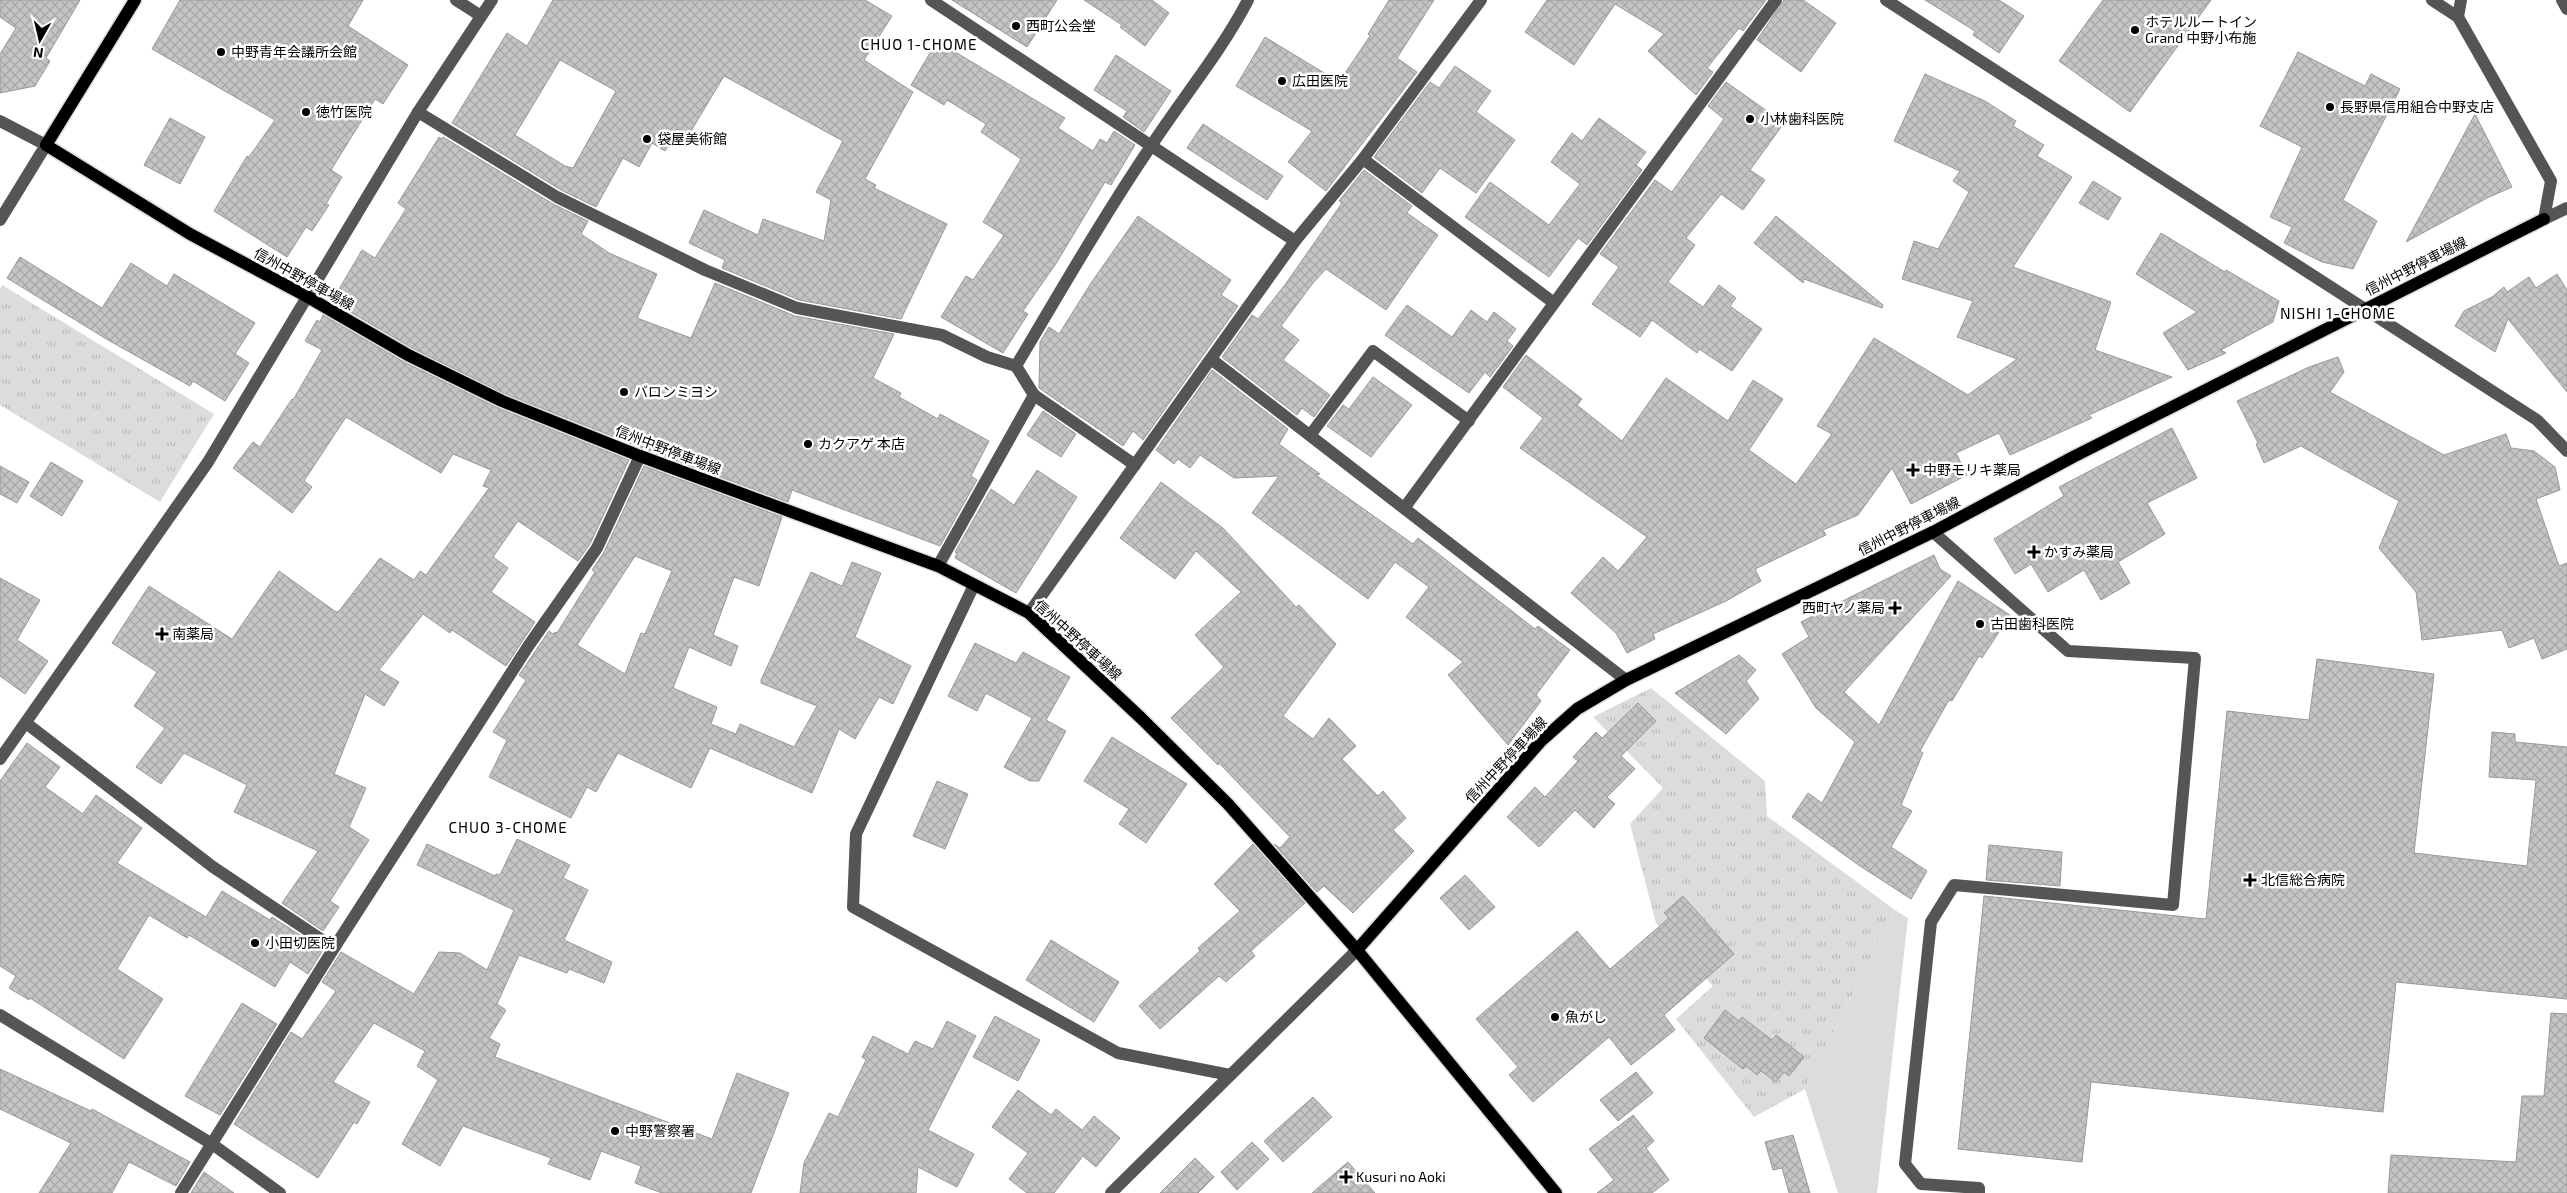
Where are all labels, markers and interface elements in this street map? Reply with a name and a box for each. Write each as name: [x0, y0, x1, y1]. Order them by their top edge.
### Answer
place label: ホテルルートイン Grand 中野小布施: [2145, 13, 2257, 46]
north arrow: [15, 15, 65, 65]
place label: 西町公会堂: [1026, 17, 1096, 34]
marker: 西町公会堂: [1010, 20, 1022, 32]
marker: ホテルルートイン Grand 中野小布施: [2129, 24, 2141, 36]
district label: CHUO 1-CHOME: [861, 35, 977, 53]
place label: 中野青年会議所会館: [231, 43, 357, 60]
text: N: [32, 44, 44, 62]
marker: 中野青年会議所会館: [215, 46, 227, 58]
place label: 広田医院: [1292, 72, 1348, 89]
marker: 広田医院: [1276, 75, 1288, 87]
place label: 長野県信用組合中野支店: [2340, 98, 2494, 115]
marker: 長野県信用組合中野支店: [2324, 101, 2336, 113]
place label: 徳竹医院: [316, 103, 372, 120]
marker: 徳竹医院: [300, 106, 312, 118]
place label: 小林歯科医院: [1760, 110, 1844, 127]
marker: 小林歯科医院: [1744, 113, 1756, 125]
place label: 袋屋美術館: [657, 130, 727, 147]
marker: 袋屋美術館: [641, 133, 653, 145]
street label: 信州中野停車場線: [2362, 233, 2470, 299]
street label: 信州中野停車場線: [251, 244, 357, 313]
district label: NISHI 1-CHOME: [2280, 304, 2396, 322]
place label: バロンミヨシ: [634, 383, 718, 400]
marker: バロンミヨシ: [618, 386, 630, 398]
street label: 信州中野停車場線: [613, 422, 724, 478]
place label: カクアゲ 本店: [818, 435, 905, 452]
marker: カクアゲ 本店: [802, 438, 814, 450]
place label: 中野モリキ薬局: [1923, 461, 2021, 478]
marker: 中野モリキ薬局: [1907, 464, 1919, 476]
street label: 信州中野停車場線: [1855, 493, 1963, 559]
place label: かすみ薬局: [2044, 543, 2114, 560]
marker: かすみ薬局: [2028, 546, 2040, 558]
street label: 信州中野停車場線: [1031, 596, 1126, 683]
place label: 西町ヤノ薬局: [1802, 599, 1885, 616]
marker: 西町ヤノ薬局: [1889, 602, 1901, 614]
place label: 古田歯科医院: [1990, 615, 2074, 632]
marker: 古田歯科医院: [1974, 618, 1986, 630]
place label: 南薬局: [172, 625, 214, 642]
marker: 南薬局: [156, 628, 168, 640]
street label: 信州中野停車場線: [1461, 713, 1550, 806]
district label: CHUO 3-CHOME: [448, 818, 568, 836]
place label: 北信総合病院: [2261, 871, 2345, 888]
marker: 北信総合病院: [2243, 873, 2257, 887]
place label: 小田切医院: [265, 934, 335, 951]
marker: 小田切医院: [249, 937, 261, 949]
place label: 魚がし: [1565, 1008, 1607, 1025]
marker: 魚がし: [1549, 1011, 1561, 1023]
place label: 中野警察署: [625, 1122, 695, 1139]
marker: 中野警察署: [609, 1125, 621, 1137]
place label: Kusuri no Aoki: [1356, 1168, 1446, 1185]
marker: Kusuri no Aoki: [1340, 1171, 1352, 1183]

